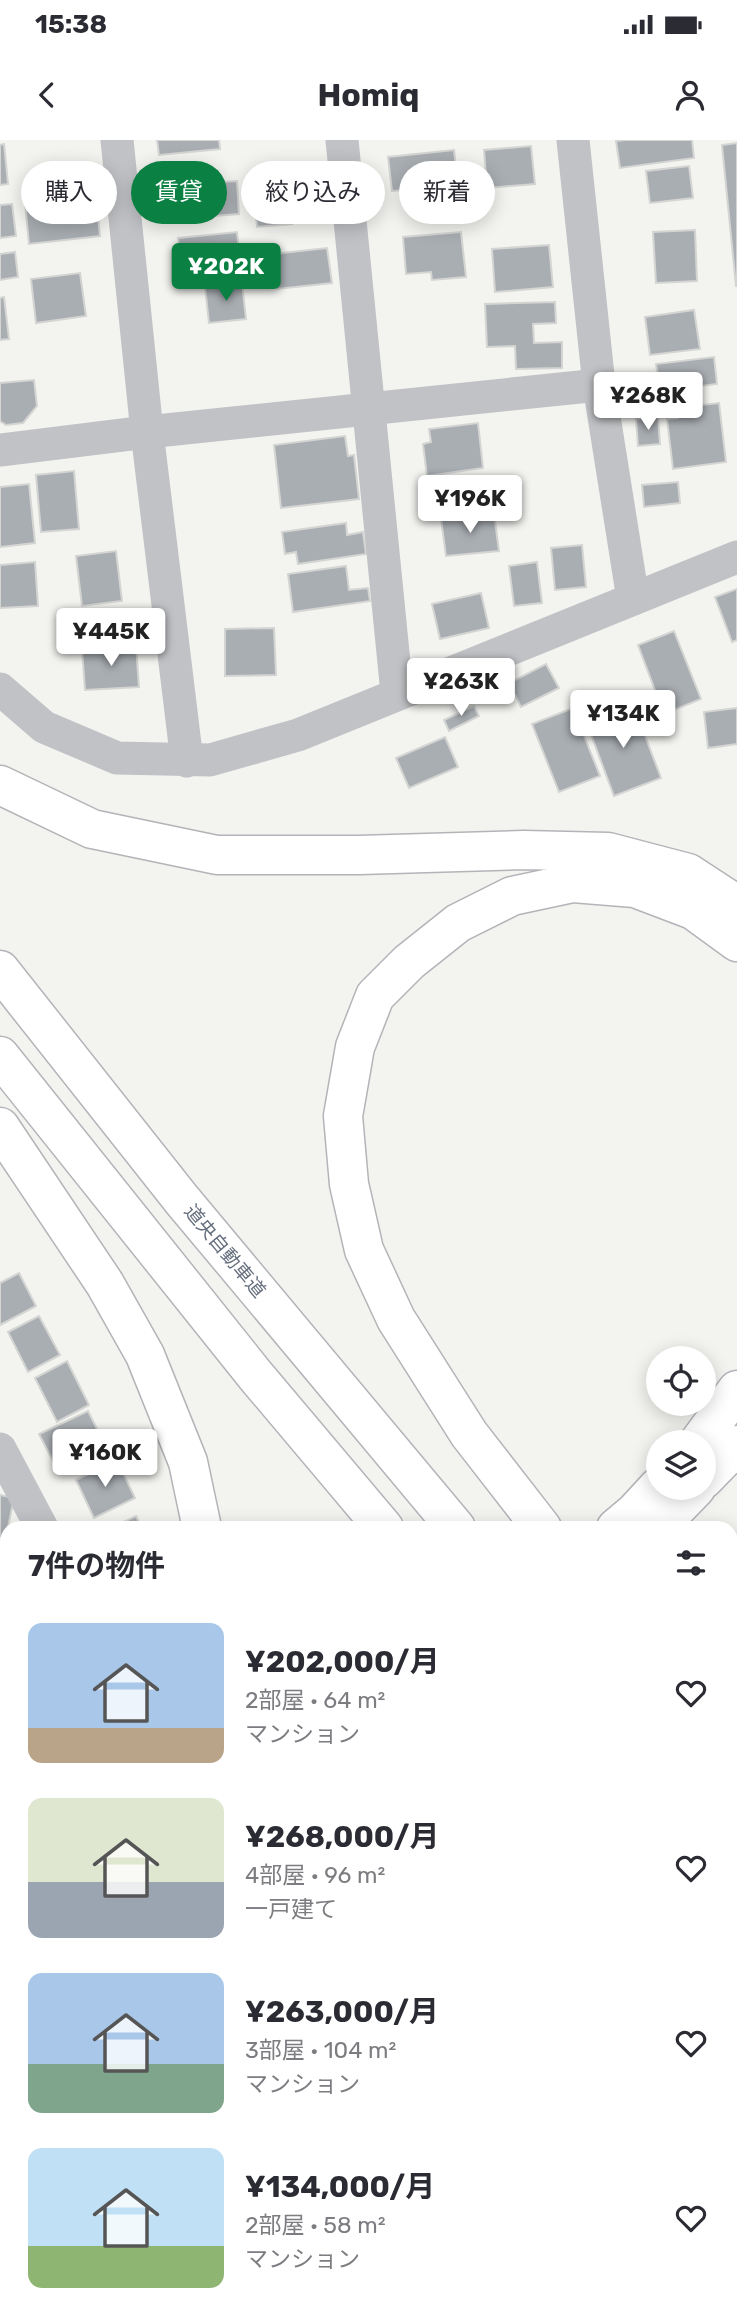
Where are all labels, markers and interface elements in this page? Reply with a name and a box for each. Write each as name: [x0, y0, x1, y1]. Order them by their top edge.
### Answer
text: 15:38: [35, 9, 107, 40]
icon: back: [28, 76, 66, 114]
text: Homiq: [317, 76, 420, 114]
icon: person: [671, 76, 709, 114]
chip: 購入: [21, 161, 117, 224]
chip: 賃貸: [131, 161, 227, 224]
chip: 絞り込み: [241, 161, 385, 224]
chip: 新着: [399, 161, 495, 224]
pin: ¥202K: [177, 244, 275, 303]
text: ¥202K: [188, 252, 264, 280]
pin: ¥268K: [599, 372, 697, 432]
text: ¥268K: [610, 381, 686, 409]
pin: ¥196K: [421, 476, 519, 535]
text: ¥196K: [434, 484, 506, 512]
pin: ¥445K: [62, 608, 160, 668]
text: ¥445K: [72, 617, 150, 645]
pin: ¥263K: [412, 658, 510, 718]
text: ¥263K: [423, 667, 499, 695]
pin: ¥134K: [574, 690, 672, 750]
text: ¥134K: [586, 699, 660, 727]
street label: 道央自動車道: [180, 1200, 270, 1302]
map controls: [646, 1346, 716, 1500]
button: locate: [646, 1346, 716, 1416]
pin: ¥160K: [56, 1430, 154, 1489]
button: layers: [646, 1430, 716, 1500]
text: ¥160K: [68, 1438, 142, 1466]
icon: filters: [672, 1544, 710, 1582]
text: 7件の物件: [28, 1548, 165, 1584]
text: ¥202,000/月: [245, 1644, 440, 1680]
icon: home: [84, 1651, 168, 1735]
icon: heart: [672, 1674, 710, 1712]
text: 2部屋 · 64 m²: [245, 1686, 385, 1714]
text: マンション: [245, 1720, 360, 1748]
text: ¥268,000/月: [245, 1819, 439, 1855]
icon: home: [84, 1826, 168, 1910]
icon: heart: [672, 1849, 710, 1887]
text: 4部屋 · 96 m²: [245, 1861, 385, 1889]
text: 一戸建て: [245, 1895, 337, 1923]
text: ¥263,000/月: [245, 1994, 439, 2030]
icon: home: [84, 2001, 168, 2085]
icon: heart: [672, 2024, 710, 2062]
text: 3部屋 · 104 m²: [245, 2036, 396, 2064]
text: マンション: [245, 2070, 360, 2098]
text: ¥134,000/月: [245, 2169, 435, 2205]
icon: home: [84, 2176, 168, 2260]
icon: heart: [672, 2199, 710, 2237]
text: 2部屋 · 58 m²: [245, 2211, 386, 2239]
text: マンション: [245, 2245, 360, 2273]

